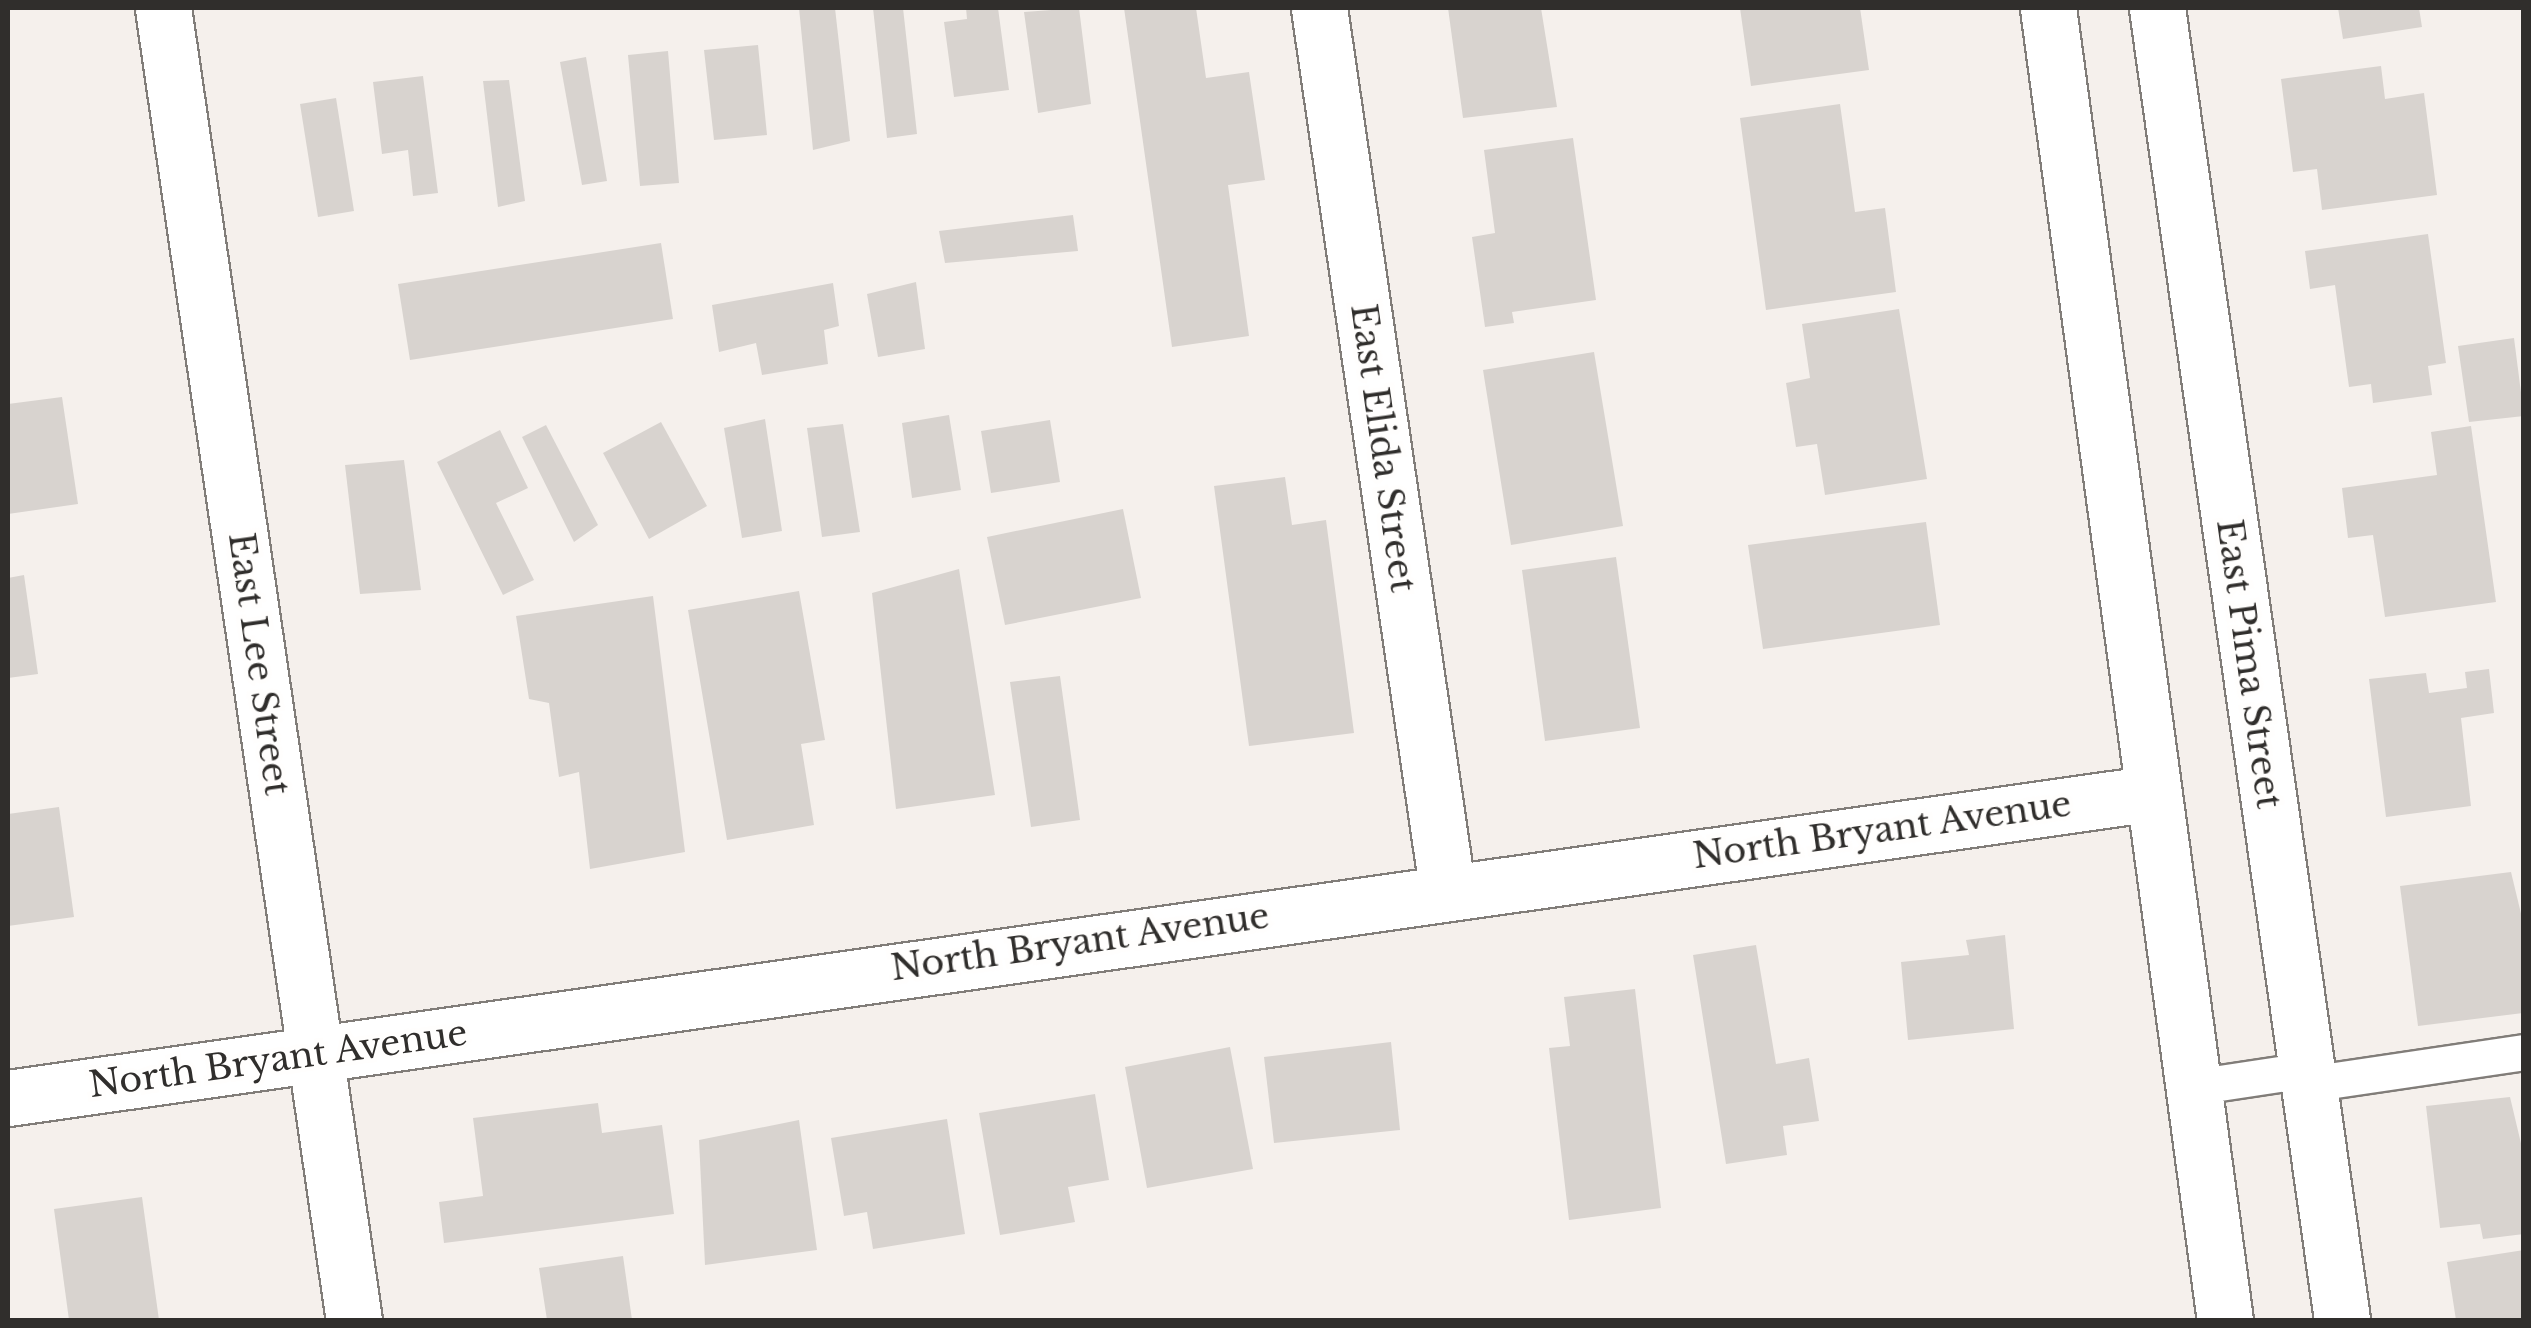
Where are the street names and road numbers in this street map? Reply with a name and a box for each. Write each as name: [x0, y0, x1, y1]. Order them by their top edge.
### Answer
street label: East Elida Street: [1342, 301, 1424, 595]
street label: East Pima Street: [2208, 516, 2290, 812]
street label: East Lee Street: [220, 530, 298, 798]
street label: North Bryant Avenue: [1689, 783, 2075, 877]
street label: North Bryant Avenue: [887, 895, 1273, 989]
street label: North Bryant Avenue: [85, 1012, 471, 1106]

